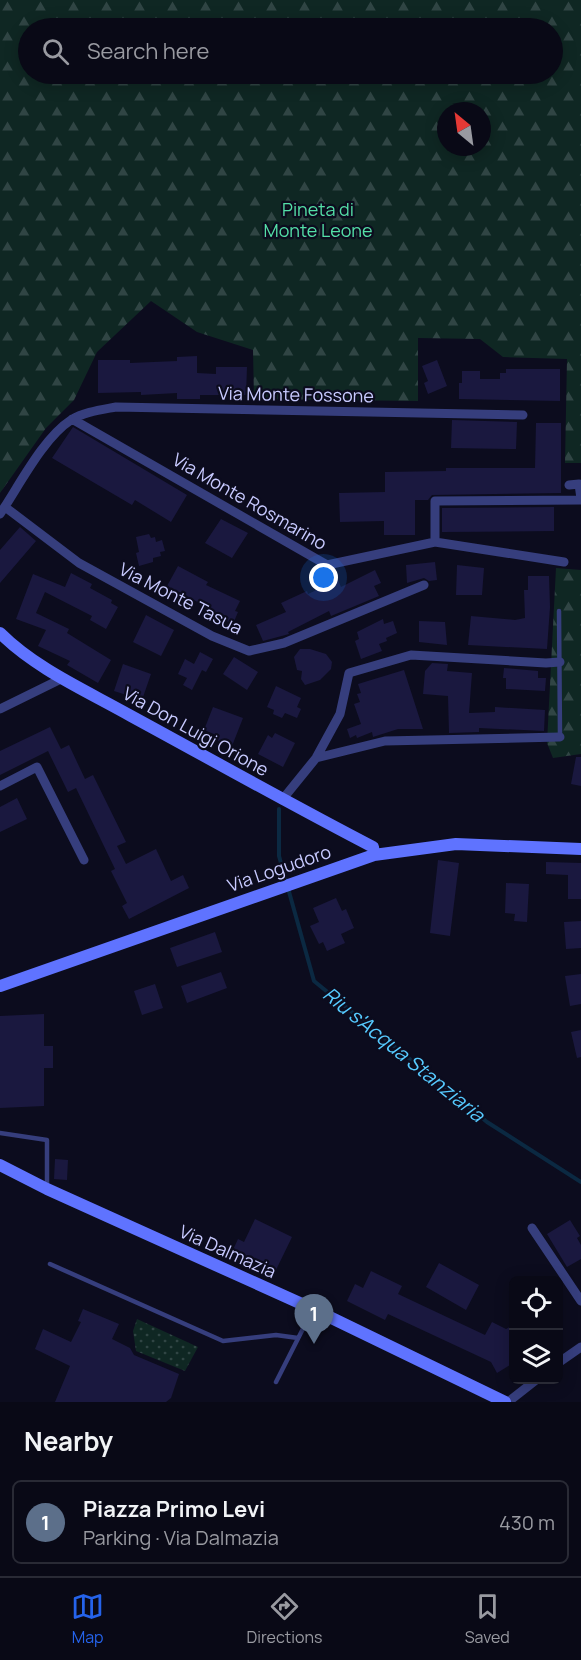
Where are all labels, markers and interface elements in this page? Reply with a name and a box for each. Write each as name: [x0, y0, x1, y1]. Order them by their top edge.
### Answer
search box: [18, 18, 563, 84]
icon: search: [39, 35, 72, 68]
text: Search here: [87, 36, 209, 66]
north arrow: [437, 102, 491, 156]
park label: Pineta di Monte Leone: [264, 197, 372, 242]
street label: Via Monte Fossone: [218, 381, 374, 407]
street label: Via Monte Rosmarino: [169, 447, 331, 555]
street label: Via Monte Tasua: [115, 557, 247, 639]
your location: [309, 563, 338, 592]
street label: Via Don Luigi Orione: [119, 681, 273, 781]
street label: Via Logudoro: [224, 839, 334, 897]
water label: Riu s'Acqua Stanziaria: [318, 980, 491, 1128]
street label: Via Dalmazia: [176, 1219, 280, 1283]
map controls: [509, 1276, 563, 1384]
button: locate: [509, 1276, 563, 1330]
pin: 1: [294, 1294, 334, 1344]
button: layers: [509, 1330, 563, 1384]
text: Nearby: [24, 1423, 113, 1459]
text: Piazza Primo Levi: [83, 1494, 265, 1524]
text: 1: [41, 1509, 50, 1536]
text: 430 m: [499, 1509, 555, 1536]
text: Parking · Via Dalmazia: [83, 1524, 279, 1551]
tab: Map: [71, 1590, 104, 1648]
tab: Directions: [247, 1590, 322, 1648]
tab: Saved: [465, 1590, 510, 1648]

